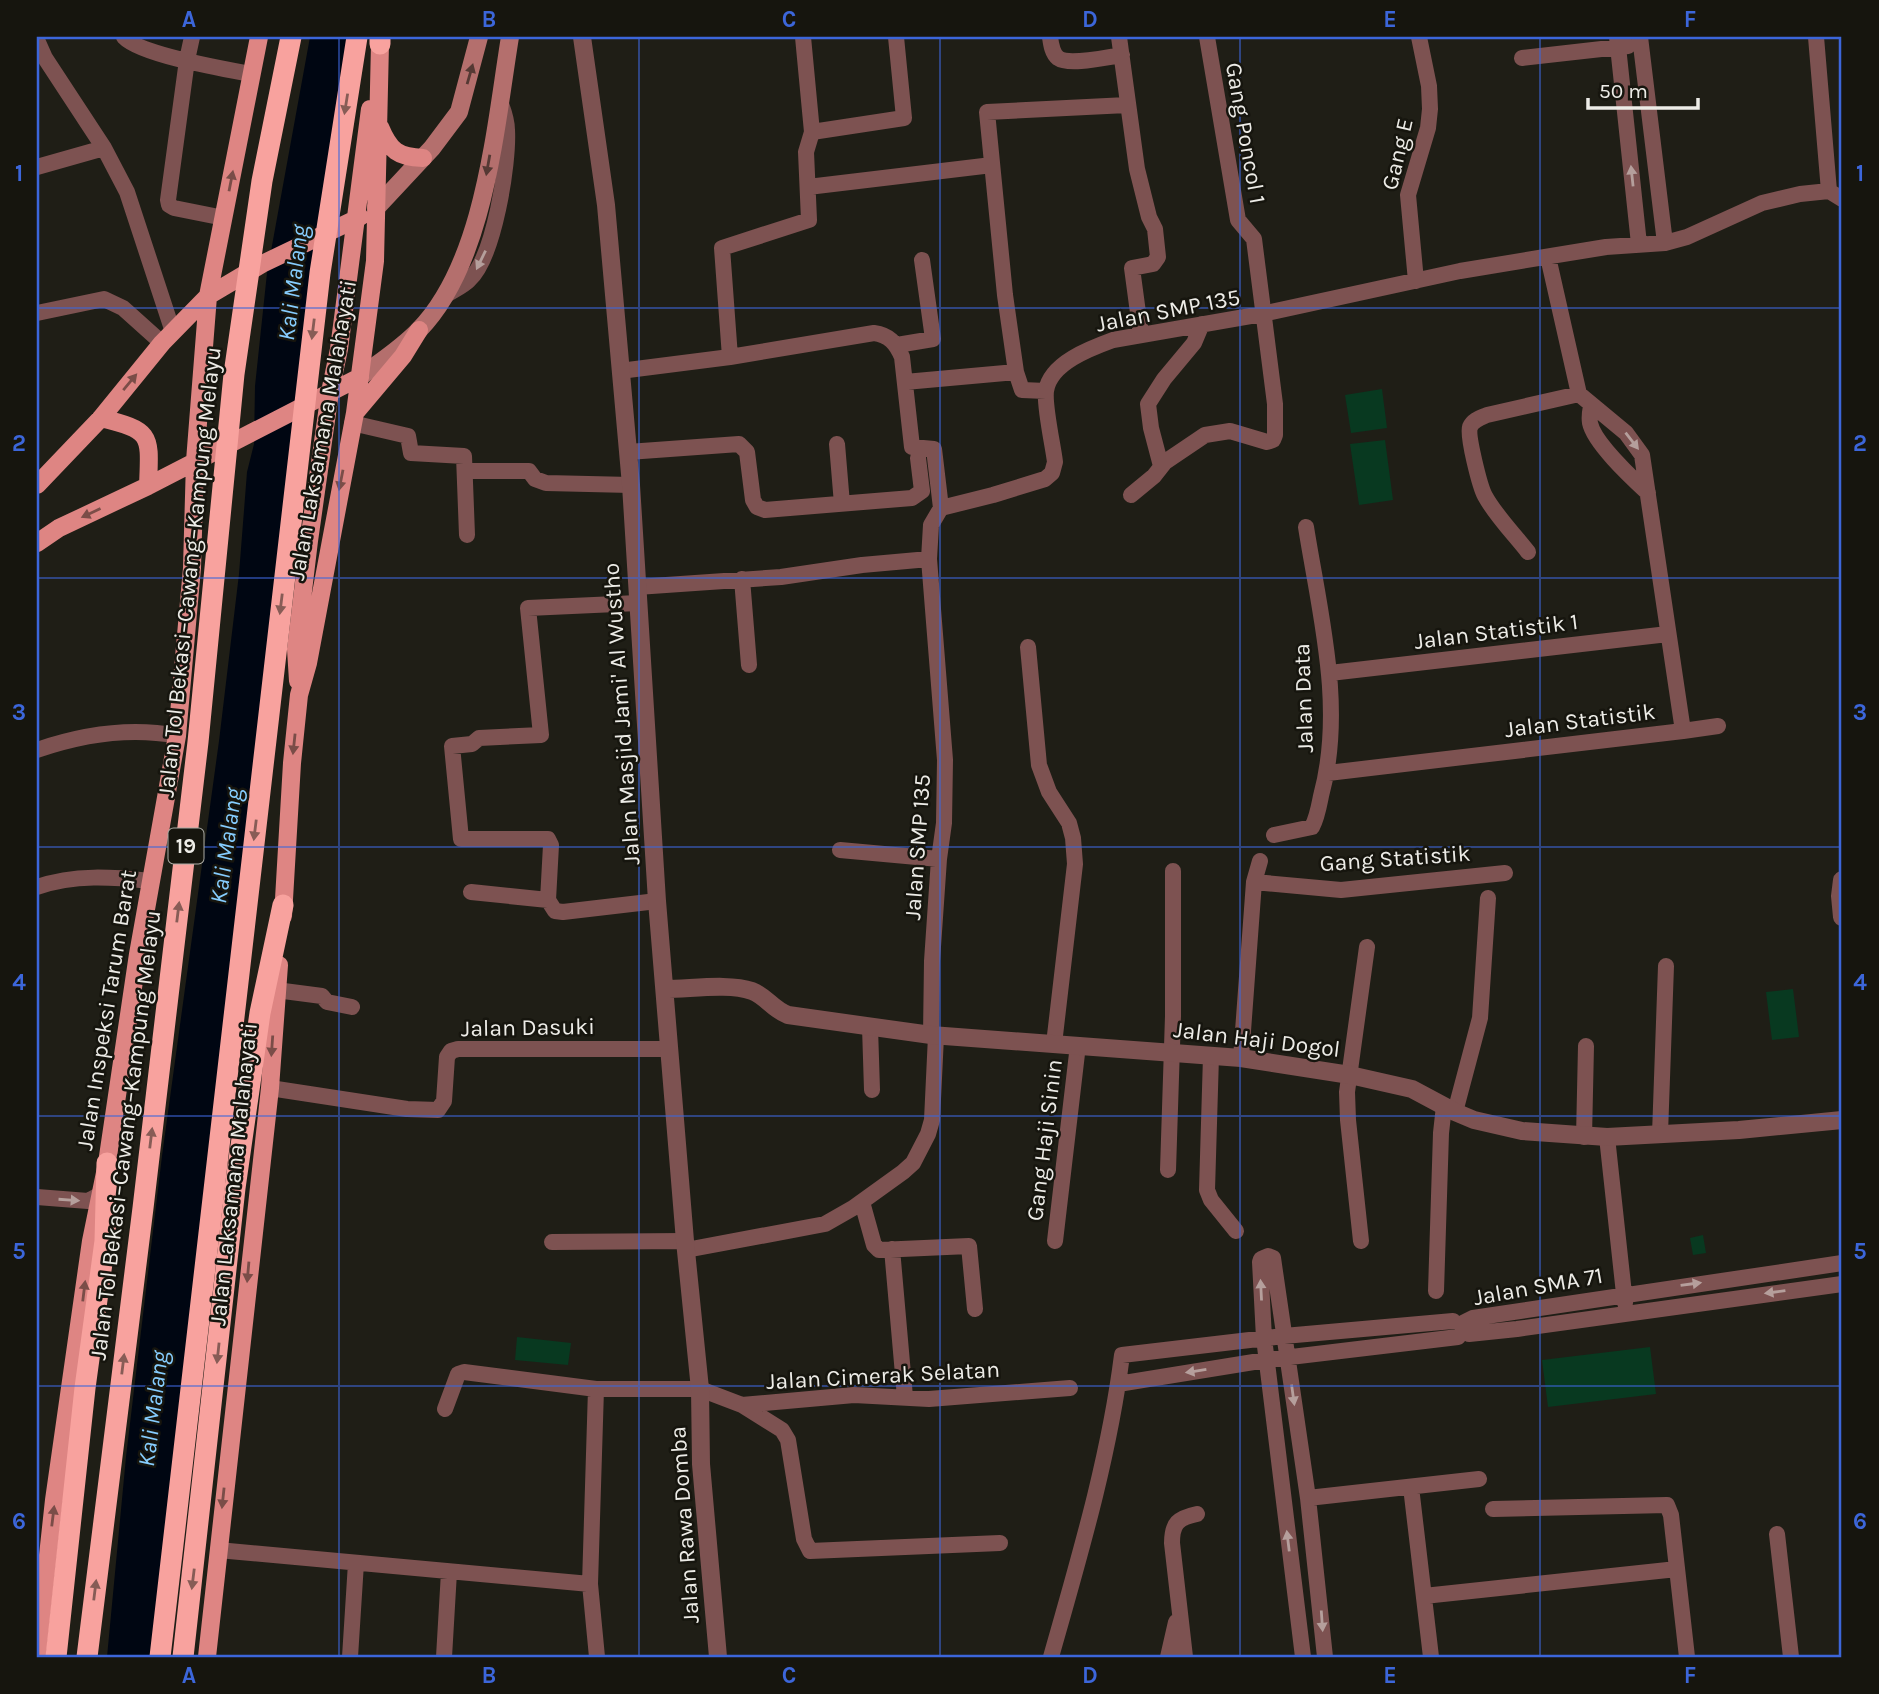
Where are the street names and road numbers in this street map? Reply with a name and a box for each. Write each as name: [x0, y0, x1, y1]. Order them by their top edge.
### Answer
street label: Gang Poncol 1: [1220, 60, 1271, 206]
street label: Gang E: [1376, 116, 1419, 193]
street label: Jalan Laksamana Malahayati: [283, 278, 362, 582]
street label: Jalan SMP 135: [1094, 283, 1242, 338]
street label: Jalan Tol Bekasi–Cawang–Kampung Melayu: [152, 345, 227, 799]
street label: Jalan Masjid Jami' Al Wustho: [597, 562, 646, 866]
street label: Jalan Statistik 1: [1413, 608, 1579, 655]
street label: Jalan Data: [1288, 643, 1319, 753]
street label: Jalan Statistik: [1503, 698, 1657, 743]
street label: Jalan SMP 135: [899, 773, 936, 921]
road number: 19: [168, 828, 204, 864]
street label: Gang Statistik: [1319, 840, 1471, 877]
street label: Jalan Inspeksi Tarum Barat: [71, 868, 142, 1152]
street label: Jalan Tol Bekasi–Cawang–Kampung Melayu: [85, 909, 166, 1361]
street label: Jalan Dasuki: [461, 1013, 595, 1042]
street label: Jalan Haji Dogol: [1172, 1016, 1342, 1063]
street label: Jalan Laksamana Malahayati: [204, 1021, 263, 1327]
street label: Gang Haji Sinin: [1021, 1058, 1068, 1222]
street label: Jalan SMA 71: [1471, 1262, 1605, 1311]
street label: Jalan Cimerak Selatan: [765, 1356, 1001, 1395]
street label: Jalan Rawa Domba: [664, 1426, 705, 1624]

